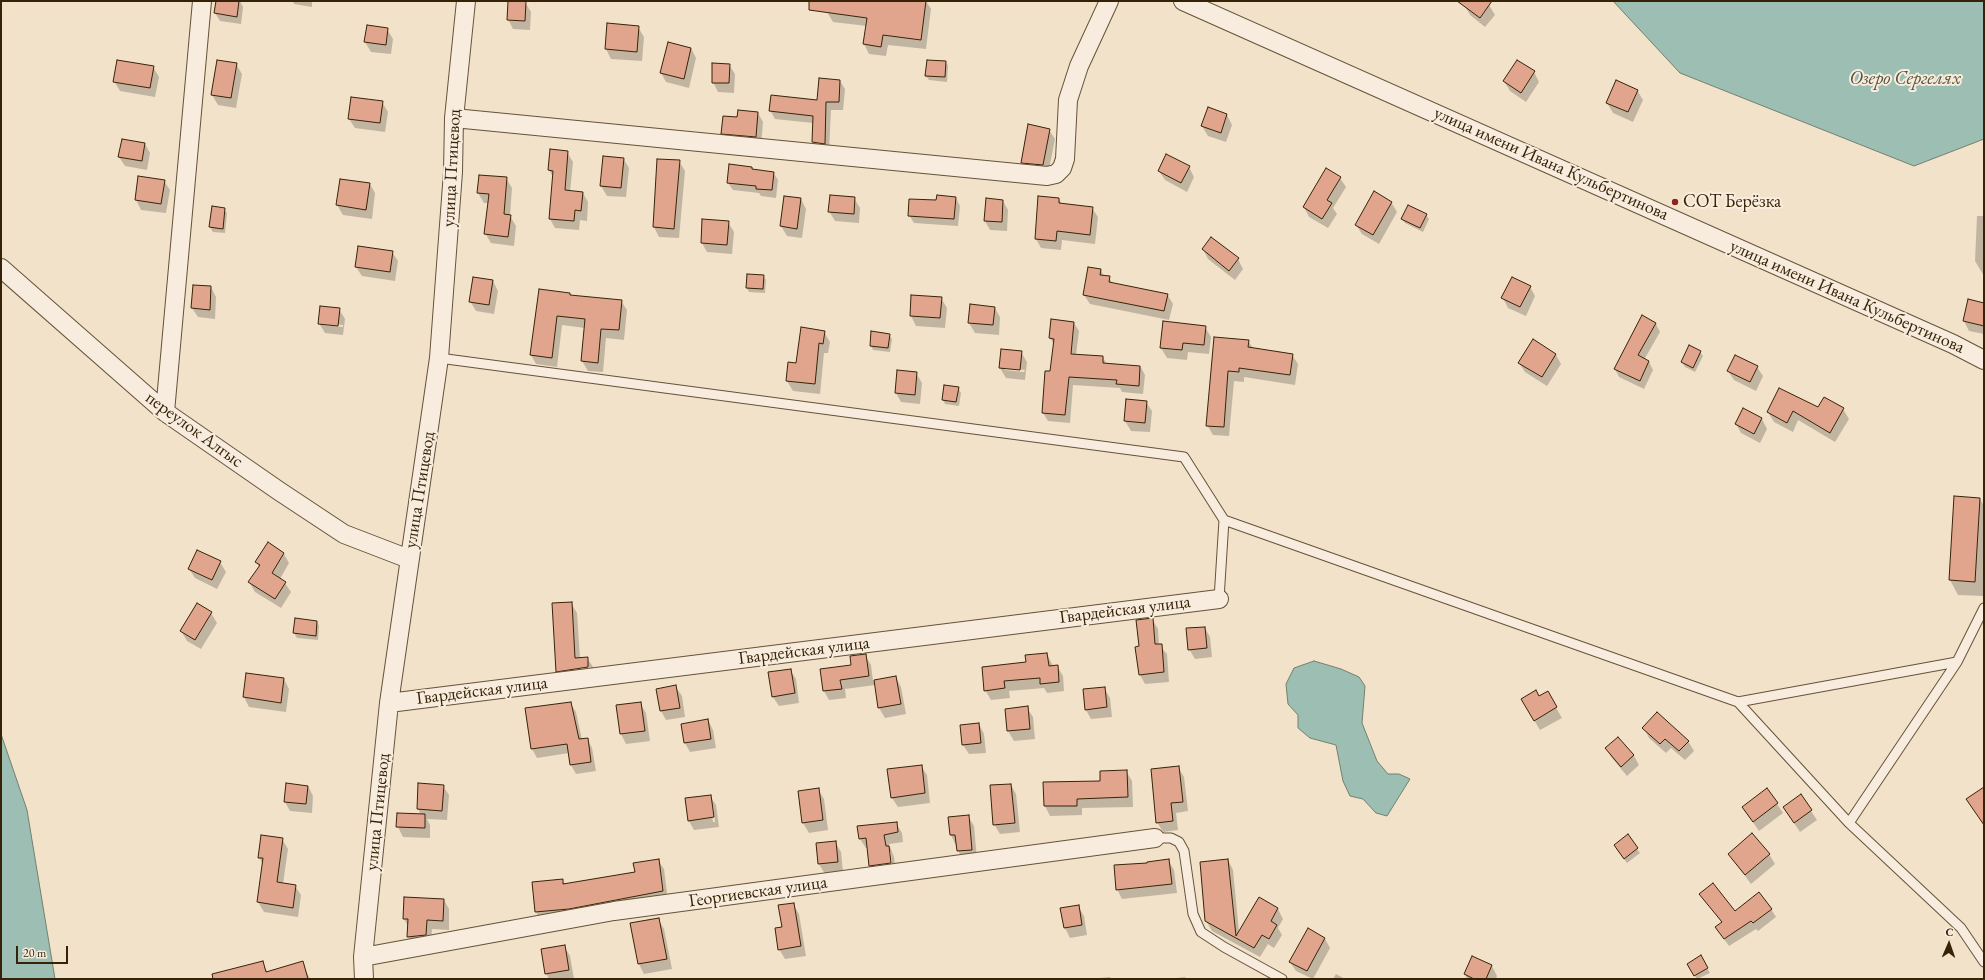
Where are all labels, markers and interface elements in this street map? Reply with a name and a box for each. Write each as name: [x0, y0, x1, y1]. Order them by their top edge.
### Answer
water label: Озеро Сергелях: [1849, 68, 1961, 90]
street label: улица имени Ивана Кульбертинова: [1430, 102, 1672, 226]
street label: улица Птицевод: [438, 109, 466, 227]
place label: СОТ Берёзка: [1683, 191, 1781, 213]
marker: СОТ Берёзка: [1670, 197, 1680, 207]
street label: улица имени Ивана Кульбертинова: [1726, 235, 1968, 359]
street label: переулок Алгыс: [141, 387, 247, 473]
street label: улица Птицевод: [400, 430, 440, 550]
street label: Гвардейская улица: [1058, 591, 1192, 629]
street label: Гвардейская улица: [737, 632, 871, 670]
street label: Гвардейская улица: [415, 672, 549, 710]
street label: улица Птицевод: [361, 752, 395, 872]
street label: Георгиевская улица: [687, 872, 829, 912]
north arrow: [1929, 924, 1969, 964]
text: С: [1945, 925, 1954, 939]
scale bar: [18, 938, 70, 964]
text: 20 m: [23, 945, 46, 961]

